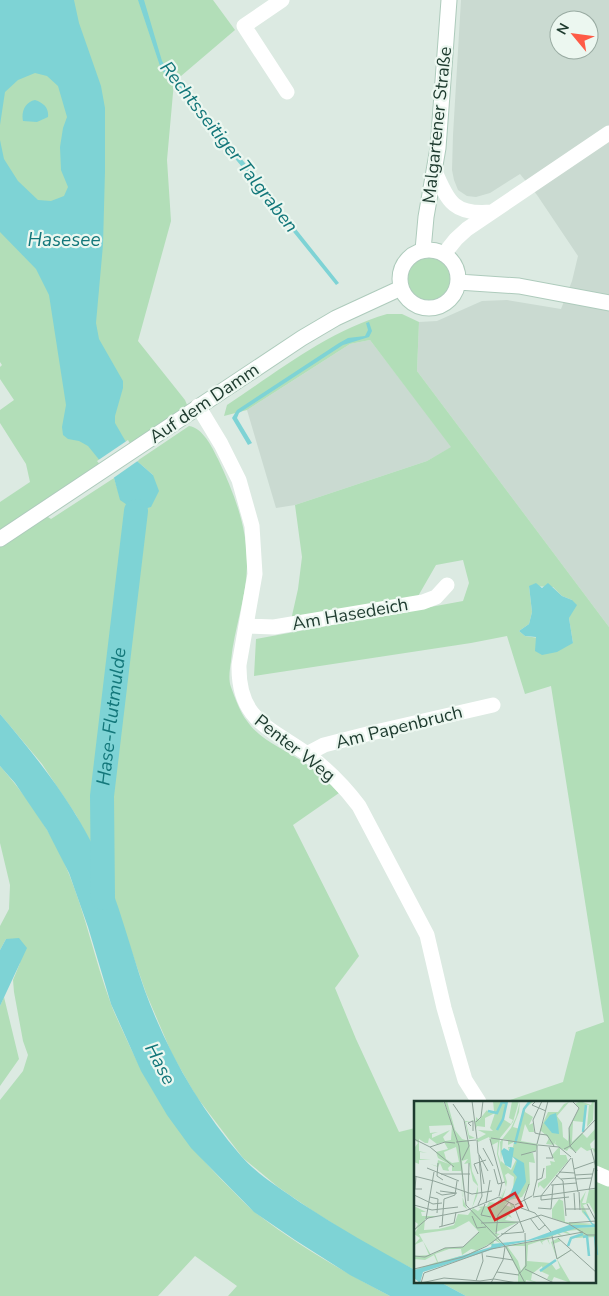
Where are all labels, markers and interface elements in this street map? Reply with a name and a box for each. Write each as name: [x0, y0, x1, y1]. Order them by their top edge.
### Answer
north arrow: [549, 10, 599, 60]
text: N: [552, 20, 574, 38]
street label: Malgartener Straße: [417, 45, 457, 205]
water label: Rechtsseitiger Talgraben: [154, 56, 304, 238]
water label: Hasesee: [27, 227, 101, 253]
street label: Auf dem Damm: [144, 357, 264, 449]
street label: Am Hasedeich: [290, 592, 410, 636]
water label: Hase-Flutmulde: [90, 646, 133, 787]
street label: Am Papenbruch: [333, 700, 465, 754]
street label: Penter Weg: [250, 709, 340, 787]
water label: Hase: [138, 1039, 182, 1089]
inset map: [414, 1101, 596, 1284]

